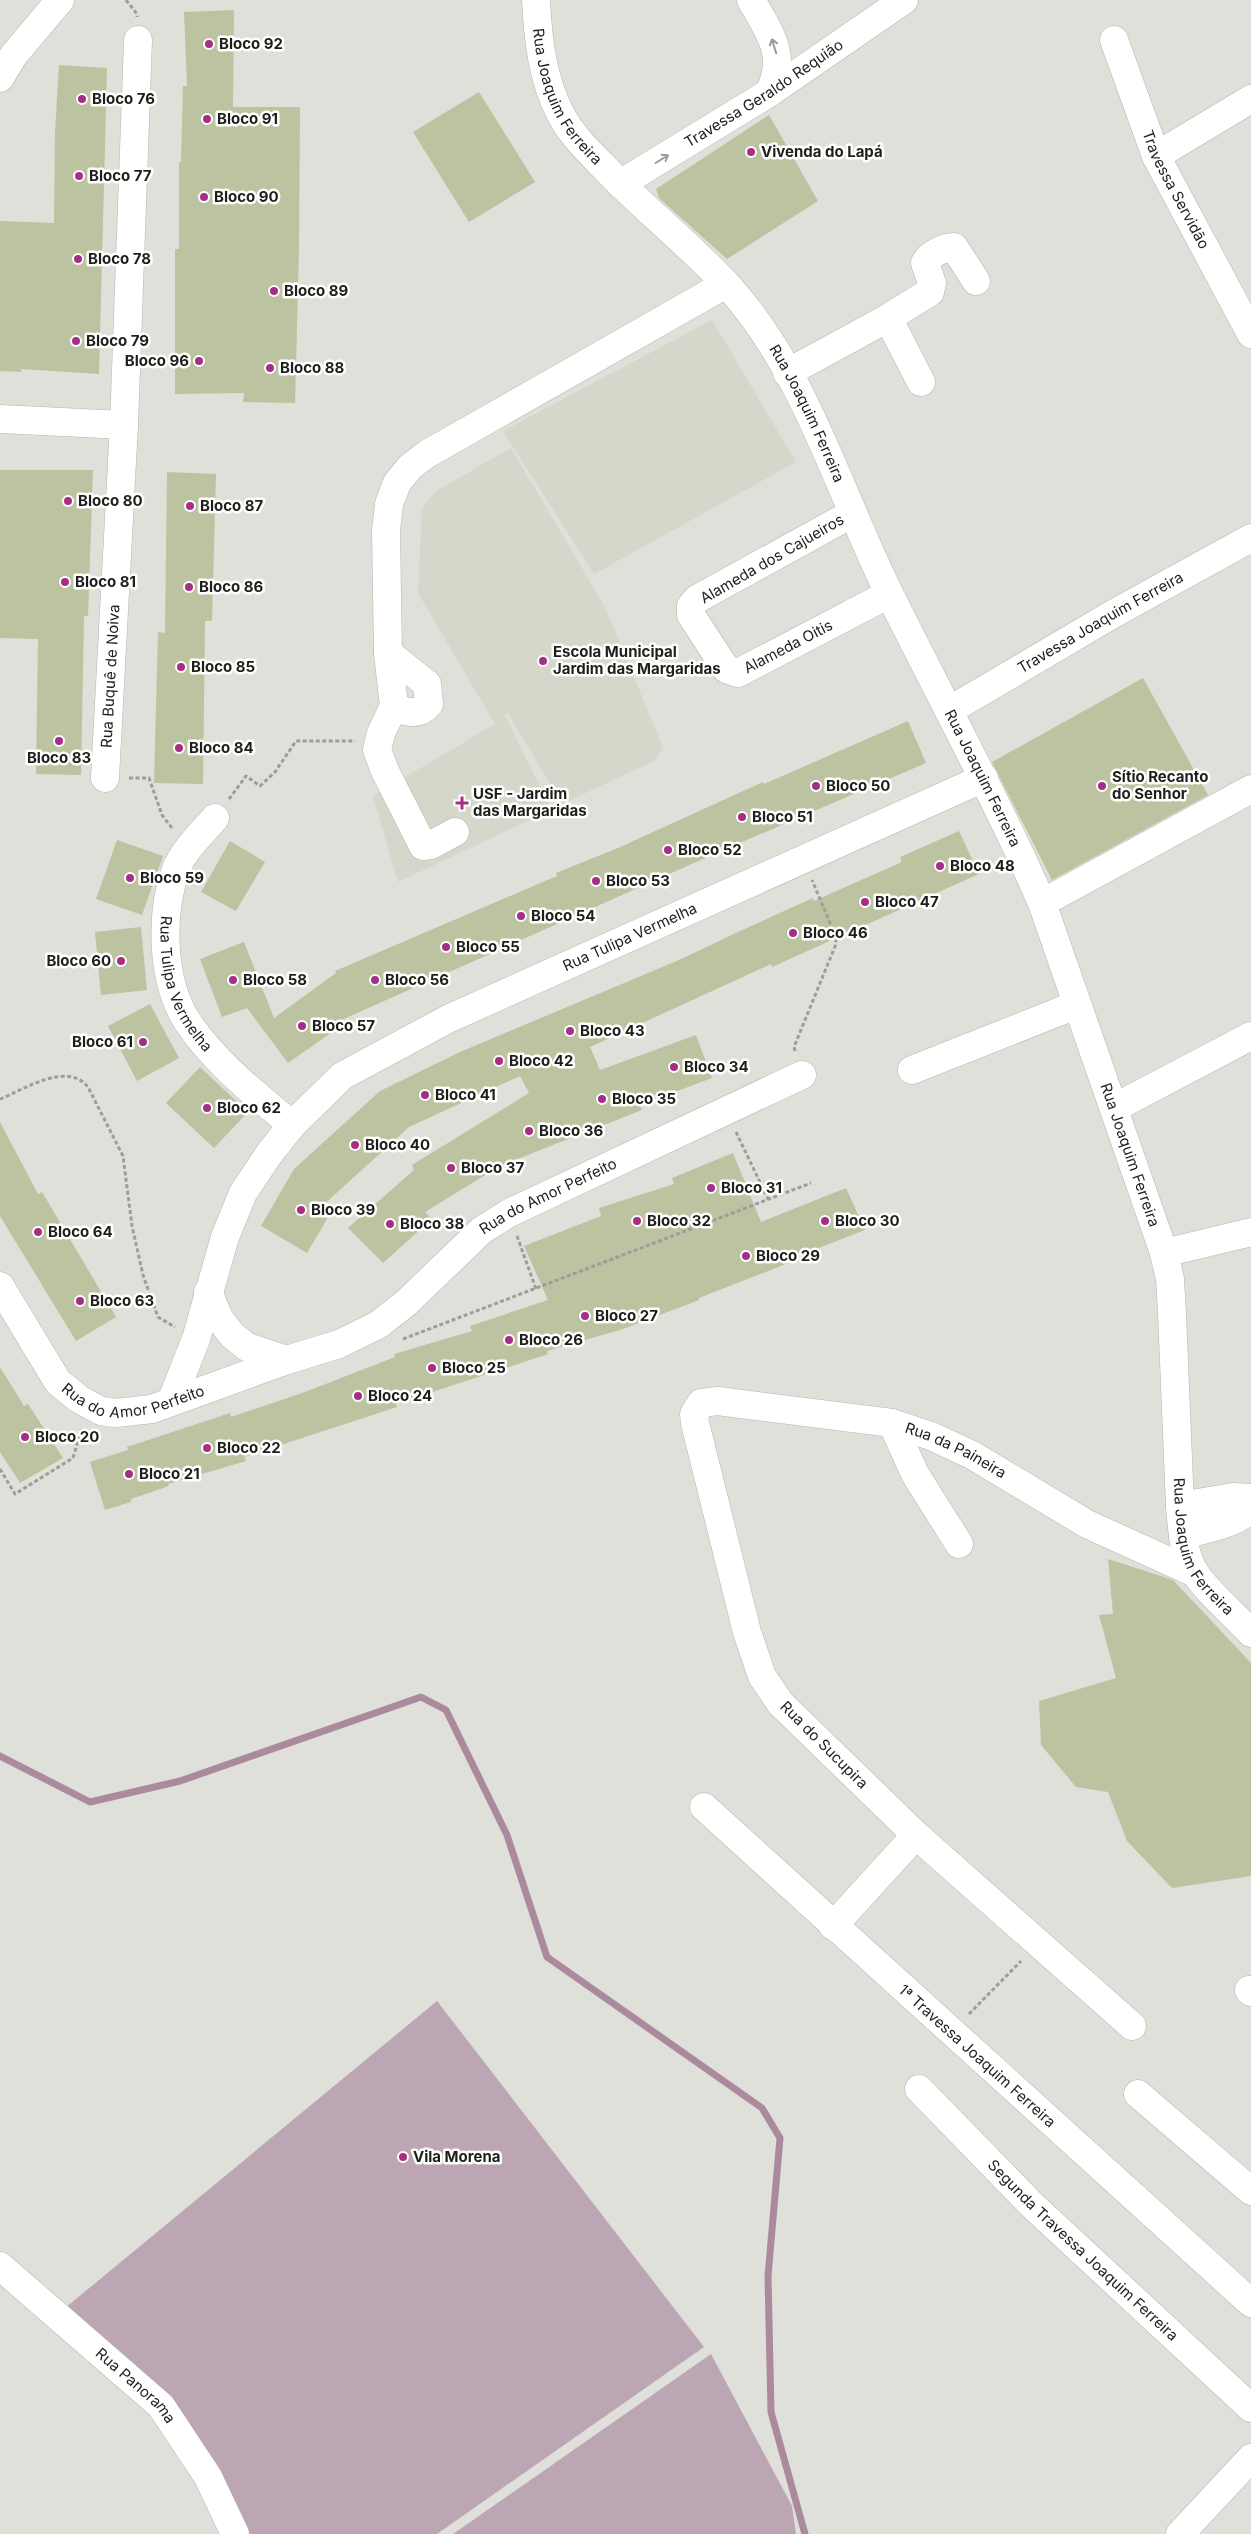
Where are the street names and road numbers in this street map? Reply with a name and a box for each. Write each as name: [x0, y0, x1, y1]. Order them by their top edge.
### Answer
street label: Rua Joaquim Ferreira: [529, 27, 606, 169]
street label: Travessa Geraldo Requião: [681, 35, 847, 151]
street label: Travessa Servidão: [1138, 127, 1214, 252]
street label: Rua Joaquim Ferreira: [765, 341, 849, 485]
street label: Alameda dos Cajueiros: [696, 510, 847, 608]
street label: Travessa Joaquim Ferreira: [1014, 567, 1186, 677]
street label: Rua Buquê de Noiva: [97, 604, 123, 748]
street label: Alameda Oitis: [740, 615, 836, 677]
street label: Rua Joaquim Ferreira: [941, 706, 1025, 850]
street label: Rua Tulipa Vermelha: [560, 898, 700, 975]
street label: Rua Tulipa Vermelha: [156, 915, 217, 1055]
street label: Rua Joaquim Ferreira: [1096, 1080, 1164, 1229]
street label: Rua do Amor Perfeito: [476, 1154, 620, 1238]
street label: Rua do Amor Perfeito: [58, 1372, 210, 1396]
street label: Rua da Paineira: [903, 1418, 1010, 1482]
street label: Rua Joaquim Ferreira: [1170, 1477, 1238, 1619]
street label: Rua do Sucupira: [776, 1697, 872, 1793]
street label: 1ª Travessa Joaquim Ferreira: [895, 1980, 1060, 2131]
street label: Segunda Travessa Joaquim Ferreira: [984, 2155, 1182, 2345]
street label: Rua Panorama: [92, 2344, 180, 2427]

